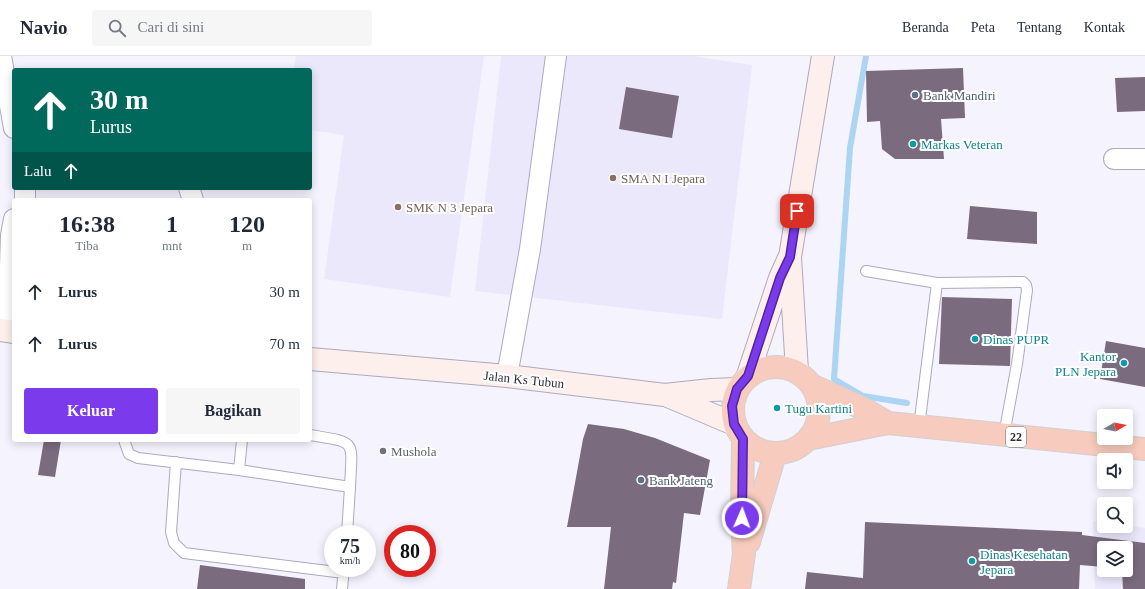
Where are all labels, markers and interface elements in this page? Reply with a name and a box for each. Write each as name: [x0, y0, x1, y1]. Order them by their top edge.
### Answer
search box: [92, 10, 372, 46]
text: Navio: [20, 17, 68, 38]
icon: search: [106, 17, 128, 39]
text: Cari di sini: [138, 19, 204, 35]
text: Beranda: [902, 20, 949, 35]
text: Peta: [971, 20, 995, 35]
text: Tentang: [1017, 20, 1062, 35]
text: Kontak: [1084, 20, 1125, 35]
icon: ahead: [24, 84, 76, 136]
text: 30 m: [90, 84, 148, 115]
place label: Bank Mandiri: [923, 88, 996, 103]
marker: Bank Mandiri: [910, 90, 920, 100]
text: Lurus: [90, 117, 132, 137]
place label: Markas Veteran: [921, 137, 1003, 152]
marker: Markas Veteran: [908, 139, 918, 149]
icon: ahead: [60, 160, 82, 182]
text: Lalu: [24, 163, 52, 179]
place label: SMA N I Jepara: [621, 171, 705, 186]
marker: SMA N I Jepara: [608, 173, 618, 183]
pin: [780, 194, 814, 228]
place label: SMK N 3 Jepara: [406, 200, 493, 215]
icon: arrive: [786, 200, 808, 222]
marker: SMK N 3 Jepara: [393, 202, 403, 212]
text: 16:38: [59, 211, 115, 237]
text: 1: [166, 211, 178, 237]
text: 120: [229, 211, 265, 237]
text: Tiba: [75, 238, 99, 253]
text: mnt: [162, 238, 182, 253]
text: m: [242, 238, 252, 253]
icon: ahead: [24, 281, 46, 303]
text: Lurus: [58, 284, 97, 300]
text: 30 m: [270, 284, 300, 300]
place label: Dinas PUPR: [983, 332, 1049, 347]
icon: ahead: [24, 333, 46, 355]
marker: Dinas PUPR: [970, 334, 980, 344]
text: Lurus: [58, 336, 97, 352]
text: 70 m: [270, 336, 300, 352]
place label: Kantor PLN Jepara: [1055, 349, 1117, 379]
marker: Kantor PLN Jepara: [1119, 358, 1129, 368]
street label: Jalan Ks Tubun: [483, 368, 565, 391]
button: Keluar: [24, 388, 158, 434]
button: Bagikan: [166, 388, 300, 434]
place label: Tugu Kartini: [785, 401, 852, 416]
marker: Tugu Kartini: [772, 403, 782, 413]
north arrow: [1097, 409, 1133, 445]
map controls: [1097, 409, 1133, 577]
road number: 22: [1006, 427, 1026, 447]
place label: Mushola: [391, 444, 437, 459]
marker: Mushola: [378, 446, 388, 456]
button: sound: [1097, 453, 1133, 489]
place label: Bank Jateng: [649, 473, 713, 488]
marker: Bank Jateng: [636, 475, 646, 485]
position arrow: [721, 497, 763, 539]
button: search: [1097, 497, 1133, 533]
speed limit sign: 80: [384, 525, 436, 577]
text: 75: [340, 535, 360, 557]
button: layers: [1097, 541, 1133, 577]
place label: Dinas Kesehatan Jepara: [980, 547, 1068, 577]
text: km/h: [340, 555, 360, 566]
marker: Dinas Kesehatan Jepara: [967, 556, 977, 566]

